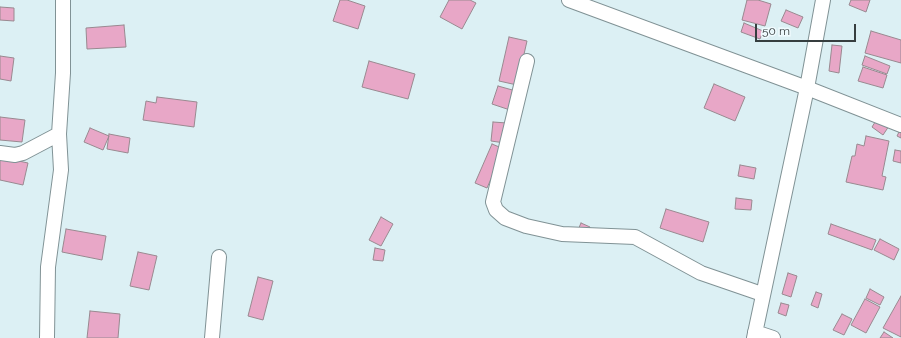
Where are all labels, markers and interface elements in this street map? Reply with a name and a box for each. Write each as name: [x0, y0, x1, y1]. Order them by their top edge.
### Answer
scale bar: [757, 16, 858, 42]
text: 50 m: [762, 24, 790, 38]

